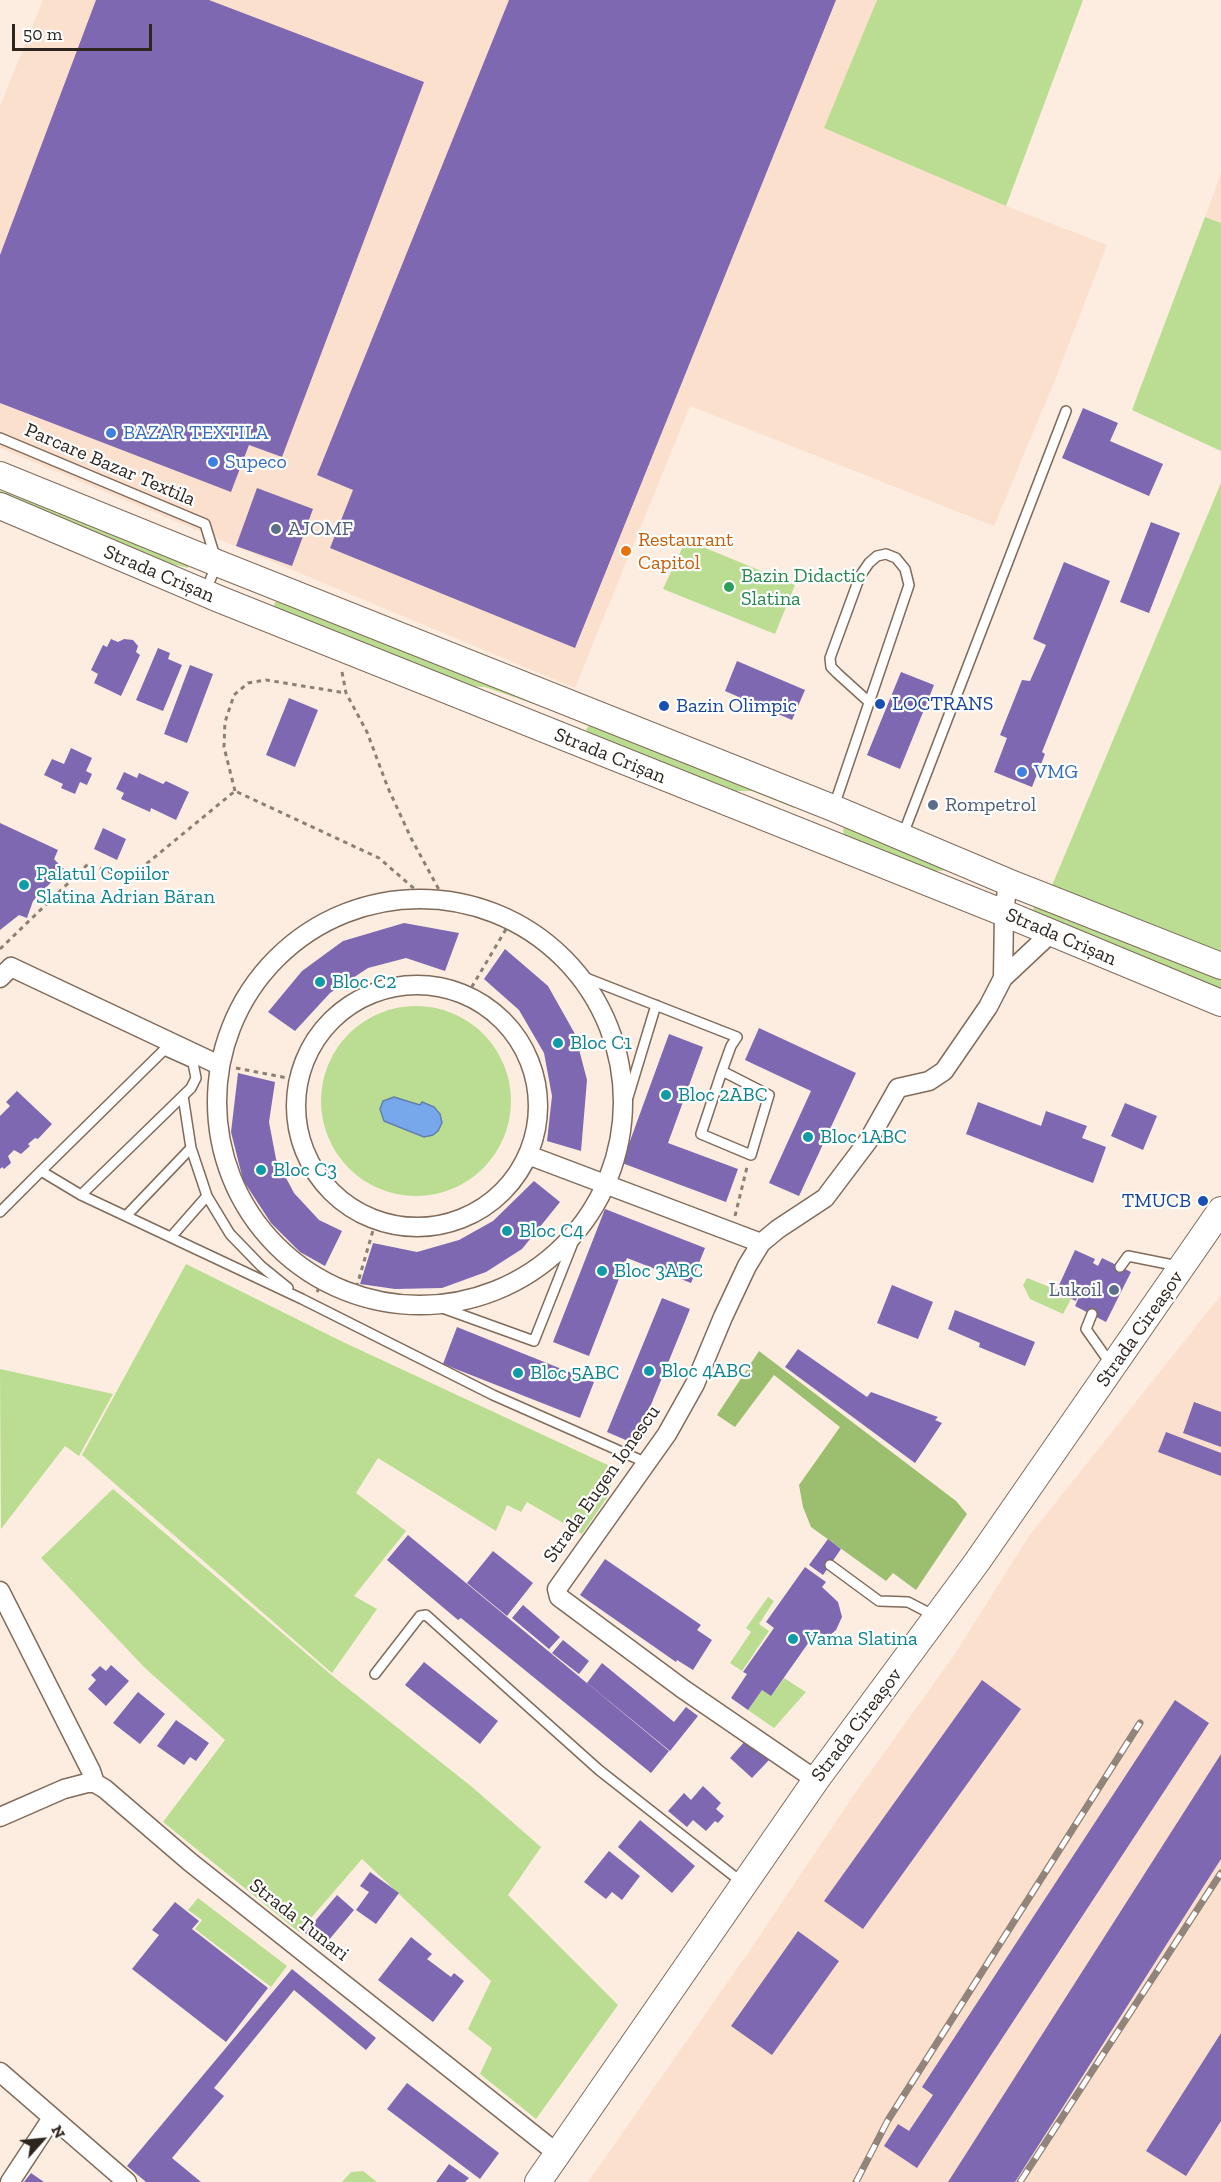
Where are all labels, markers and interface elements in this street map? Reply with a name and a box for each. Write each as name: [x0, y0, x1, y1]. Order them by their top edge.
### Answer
scale bar: [15, 12, 154, 50]
text: 50 m: [23, 23, 62, 45]
street label: Parcare Bazar Textila: [21, 418, 199, 512]
place label: BAZAR TEXTILA: [123, 421, 269, 445]
marker: BAZAR TEXTILA: [104, 426, 118, 440]
place label: Supeco: [225, 450, 287, 474]
marker: Supeco: [206, 455, 220, 469]
place label: AJOMF: [288, 517, 353, 541]
marker: AJOMF: [269, 522, 283, 536]
place label: Restaurant Capitol: [638, 528, 733, 575]
street label: Strada Crișan: [100, 540, 218, 608]
marker: Restaurant Capitol: [619, 544, 633, 558]
place label: Bazin Didactic Slatina: [741, 564, 865, 611]
marker: Bazin Didactic Slatina: [722, 580, 736, 594]
place label: LOCTRANS: [892, 692, 994, 716]
place label: Bazin Olimpic: [676, 694, 797, 718]
marker: LOCTRANS: [873, 697, 887, 711]
marker: Bazin Olimpic: [657, 699, 671, 713]
street label: Strada Crișan: [551, 723, 669, 789]
place label: VMG: [1034, 760, 1078, 784]
marker: VMG: [1015, 765, 1029, 779]
place label: Rompetrol: [945, 793, 1036, 817]
marker: Rompetrol: [926, 798, 940, 812]
place label: Palatul Copiilor Slatina Adrian Băran: [36, 862, 215, 909]
marker: Palatul Copiilor Slatina Adrian Băran: [17, 878, 31, 892]
street label: Strada Crișan: [1002, 903, 1120, 971]
place label: Bloc C2: [332, 970, 397, 994]
marker: Bloc C2: [313, 975, 327, 989]
place label: Bloc C1: [570, 1031, 632, 1055]
marker: Bloc C1: [551, 1036, 565, 1050]
place label: Bloc 2ABC: [678, 1083, 768, 1107]
marker: Bloc 2ABC: [659, 1088, 673, 1102]
place label: Bloc 1ABC: [820, 1125, 907, 1149]
marker: Bloc 1ABC: [801, 1130, 815, 1144]
place label: Bloc C3: [273, 1158, 337, 1182]
marker: Bloc C3: [254, 1163, 268, 1177]
place label: TMUCB: [1122, 1189, 1191, 1213]
marker: TMUCB: [1196, 1194, 1210, 1208]
place label: Bloc C4: [519, 1219, 584, 1243]
marker: Bloc C4: [500, 1224, 514, 1238]
place label: Bloc 3ABC: [614, 1259, 703, 1283]
marker: Bloc 3ABC: [595, 1264, 609, 1278]
street label: Strada Cireașov: [1091, 1266, 1189, 1392]
place label: Lukoil: [1049, 1278, 1102, 1302]
marker: Lukoil: [1107, 1283, 1121, 1297]
place label: Bloc 4ABC: [661, 1359, 751, 1383]
place label: Bloc 5ABC: [530, 1361, 620, 1385]
marker: Bloc 4ABC: [642, 1364, 656, 1378]
marker: Bloc 5ABC: [511, 1366, 525, 1380]
street label: Strada Eugen Ionescu: [539, 1401, 665, 1567]
place label: Vama Slatina: [805, 1627, 918, 1651]
marker: Vama Slatina: [786, 1632, 800, 1646]
street label: Strada Cireașov: [806, 1663, 908, 1787]
street label: Strada Tunari: [244, 1874, 354, 1966]
north arrow: [12, 2110, 72, 2170]
text: N: [47, 2122, 70, 2141]

